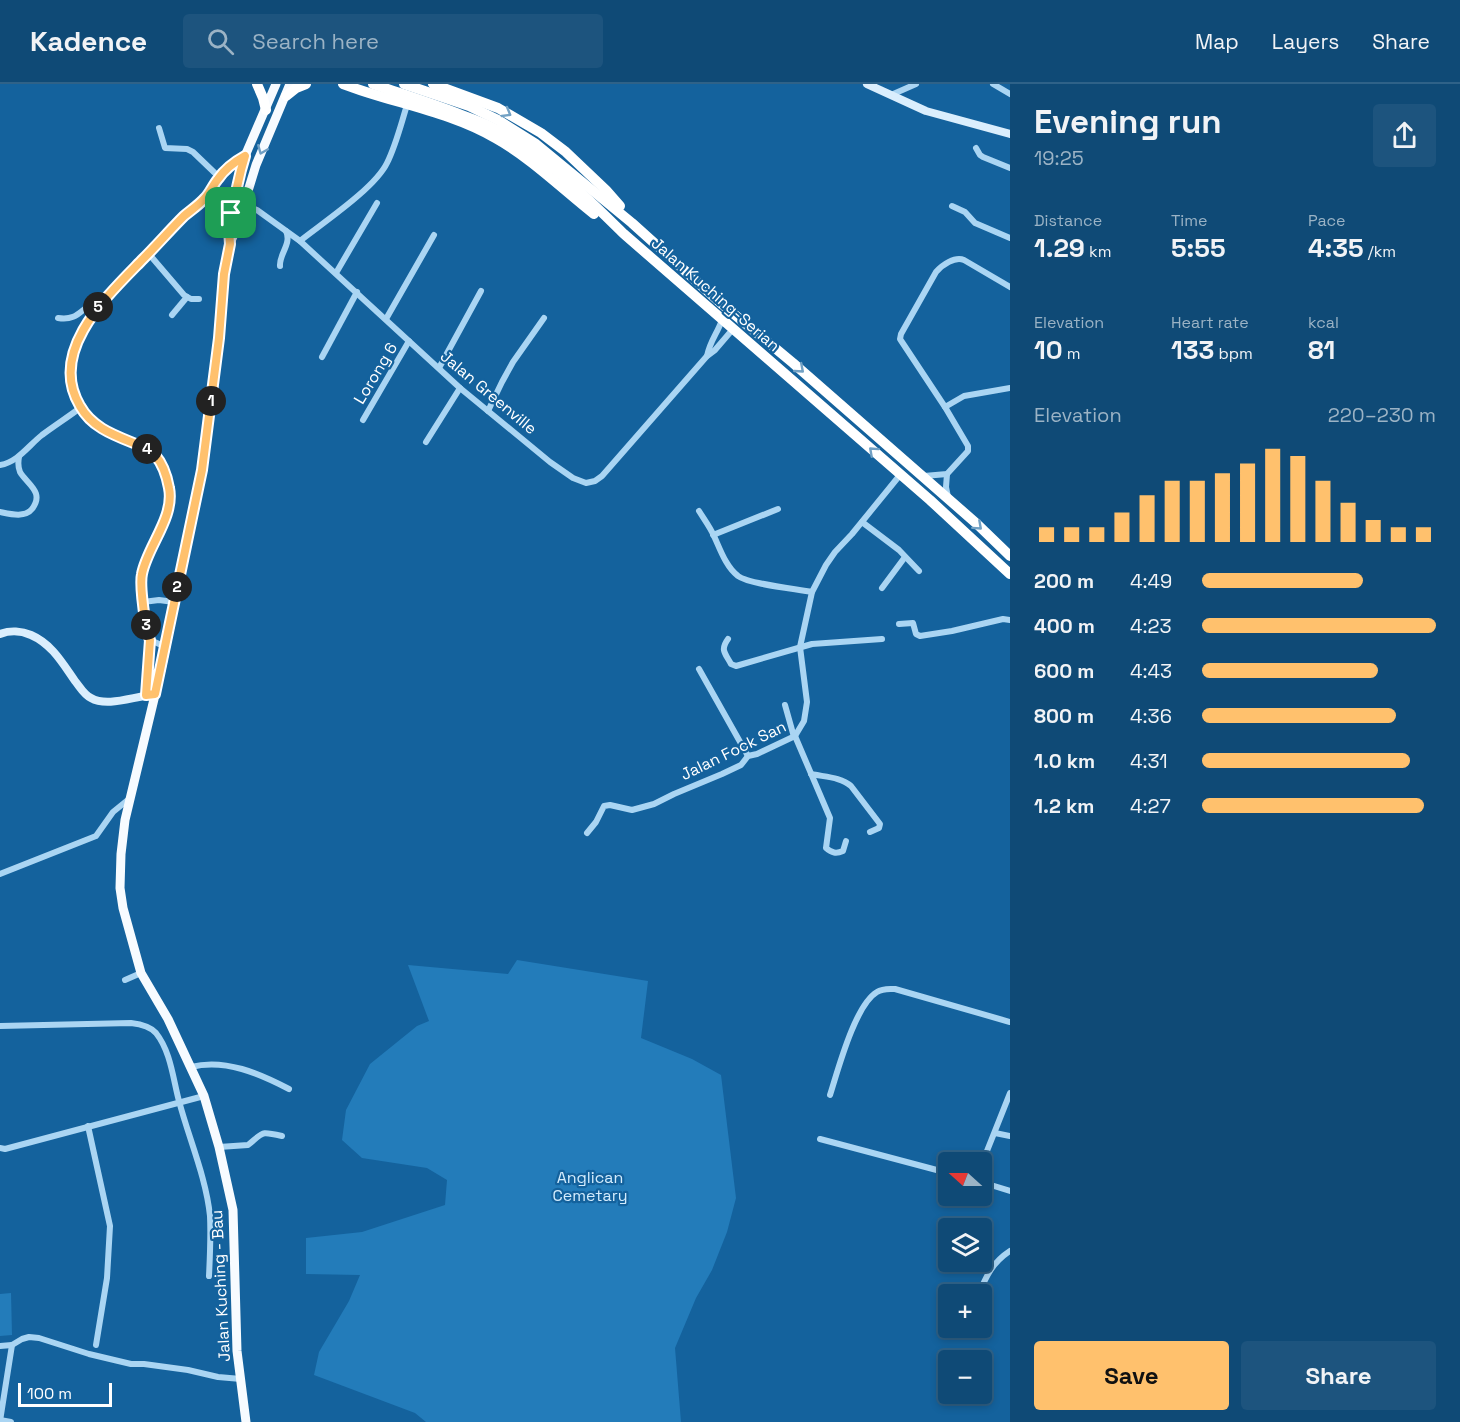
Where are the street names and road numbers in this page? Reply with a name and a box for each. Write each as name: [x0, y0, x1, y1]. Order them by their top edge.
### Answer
street label: Jalan Kuching-Serian: [647, 233, 784, 356]
street label: Lorong 6: [349, 339, 402, 408]
street label: Jalan Greenville: [436, 346, 541, 439]
street label: Jalan Fock San: [677, 716, 789, 785]
street label: Jalan Kuching - Bau: [206, 1209, 235, 1362]

